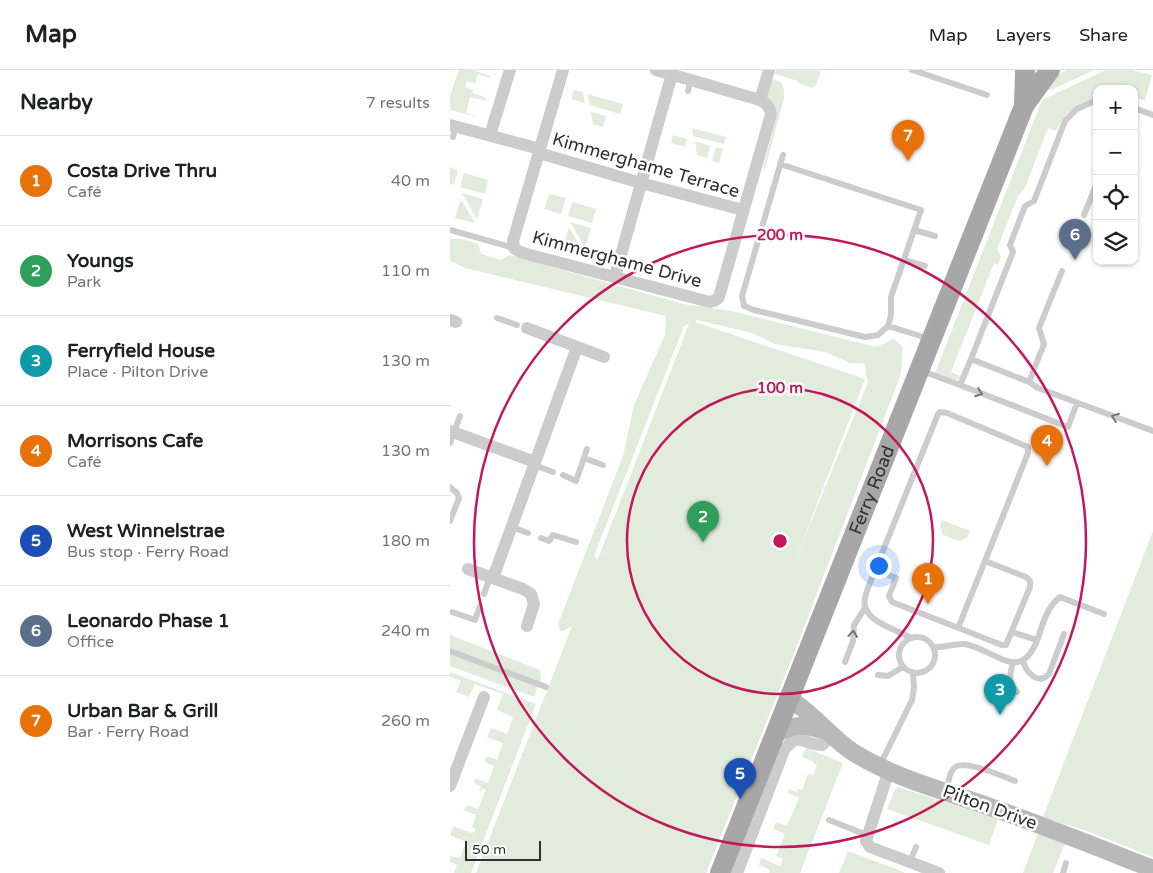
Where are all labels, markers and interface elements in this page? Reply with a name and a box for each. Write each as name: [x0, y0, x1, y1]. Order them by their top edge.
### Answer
text: Map: [25, 20, 77, 49]
text: Map: [929, 24, 968, 46]
text: Layers: [996, 24, 1051, 46]
text: Share: [1079, 24, 1128, 46]
map controls: [1093, 85, 1138, 265]
button: +: [1093, 85, 1138, 130]
text: Nearby: [20, 90, 93, 115]
text: 7 results: [366, 93, 430, 113]
pin: 7: [892, 120, 924, 161]
street label: Kimmerghame Terrace: [550, 128, 742, 202]
button: −: [1093, 130, 1138, 175]
text: Costa Drive Thru: [67, 160, 217, 182]
text: 1: [31, 171, 41, 191]
text: 40 m: [391, 171, 430, 191]
button: locate: [1093, 175, 1138, 220]
text: Café: [67, 182, 102, 202]
pin: 6: [1059, 219, 1091, 260]
button: layers: [1093, 220, 1138, 265]
street label: Kimmerghame Drive: [530, 226, 704, 292]
text: 200 m: [757, 226, 803, 244]
text: Youngs: [67, 250, 134, 272]
text: 2: [31, 261, 41, 281]
text: 110 m: [381, 261, 430, 281]
text: Park: [67, 272, 101, 292]
text: Ferryfield House: [67, 340, 215, 362]
text: 3: [31, 351, 41, 371]
text: 130 m: [381, 351, 430, 371]
text: Place · Pilton Drive: [67, 362, 208, 382]
text: 100 m: [757, 379, 803, 397]
one-way arrow: [975, 387, 983, 397]
one-way arrow: [1111, 413, 1120, 423]
pin: 4: [1031, 425, 1063, 466]
text: Morrisons Cafe: [67, 430, 203, 452]
text: 4: [31, 441, 41, 461]
text: 130 m: [381, 441, 430, 461]
street label: Ferry Road: [844, 442, 899, 538]
text: Café: [67, 452, 102, 472]
pin: 2: [687, 501, 719, 542]
text: West Winnelstrae: [67, 520, 225, 542]
text: 5: [31, 531, 41, 551]
text: 180 m: [381, 531, 430, 551]
centre of rings: [771, 532, 789, 550]
text: Bus stop · Ferry Road: [67, 542, 229, 562]
your location: [866, 553, 892, 579]
pin: 1: [912, 563, 944, 604]
text: Leonardo Phase 1: [67, 610, 230, 632]
text: 6: [31, 621, 41, 641]
text: 240 m: [381, 621, 430, 641]
one-way arrow: [847, 630, 858, 638]
text: Office: [67, 632, 114, 652]
pin: 3: [984, 674, 1016, 715]
text: Urban Bar & Grill: [67, 700, 218, 722]
text: 7: [31, 711, 41, 731]
text: 260 m: [381, 711, 430, 731]
text: Bar · Ferry Road: [67, 722, 189, 742]
pin: 5: [724, 758, 756, 799]
street label: Pilton Drive: [940, 780, 1040, 834]
scale bar: [465, 838, 541, 861]
text: 50 m: [472, 841, 506, 858]

